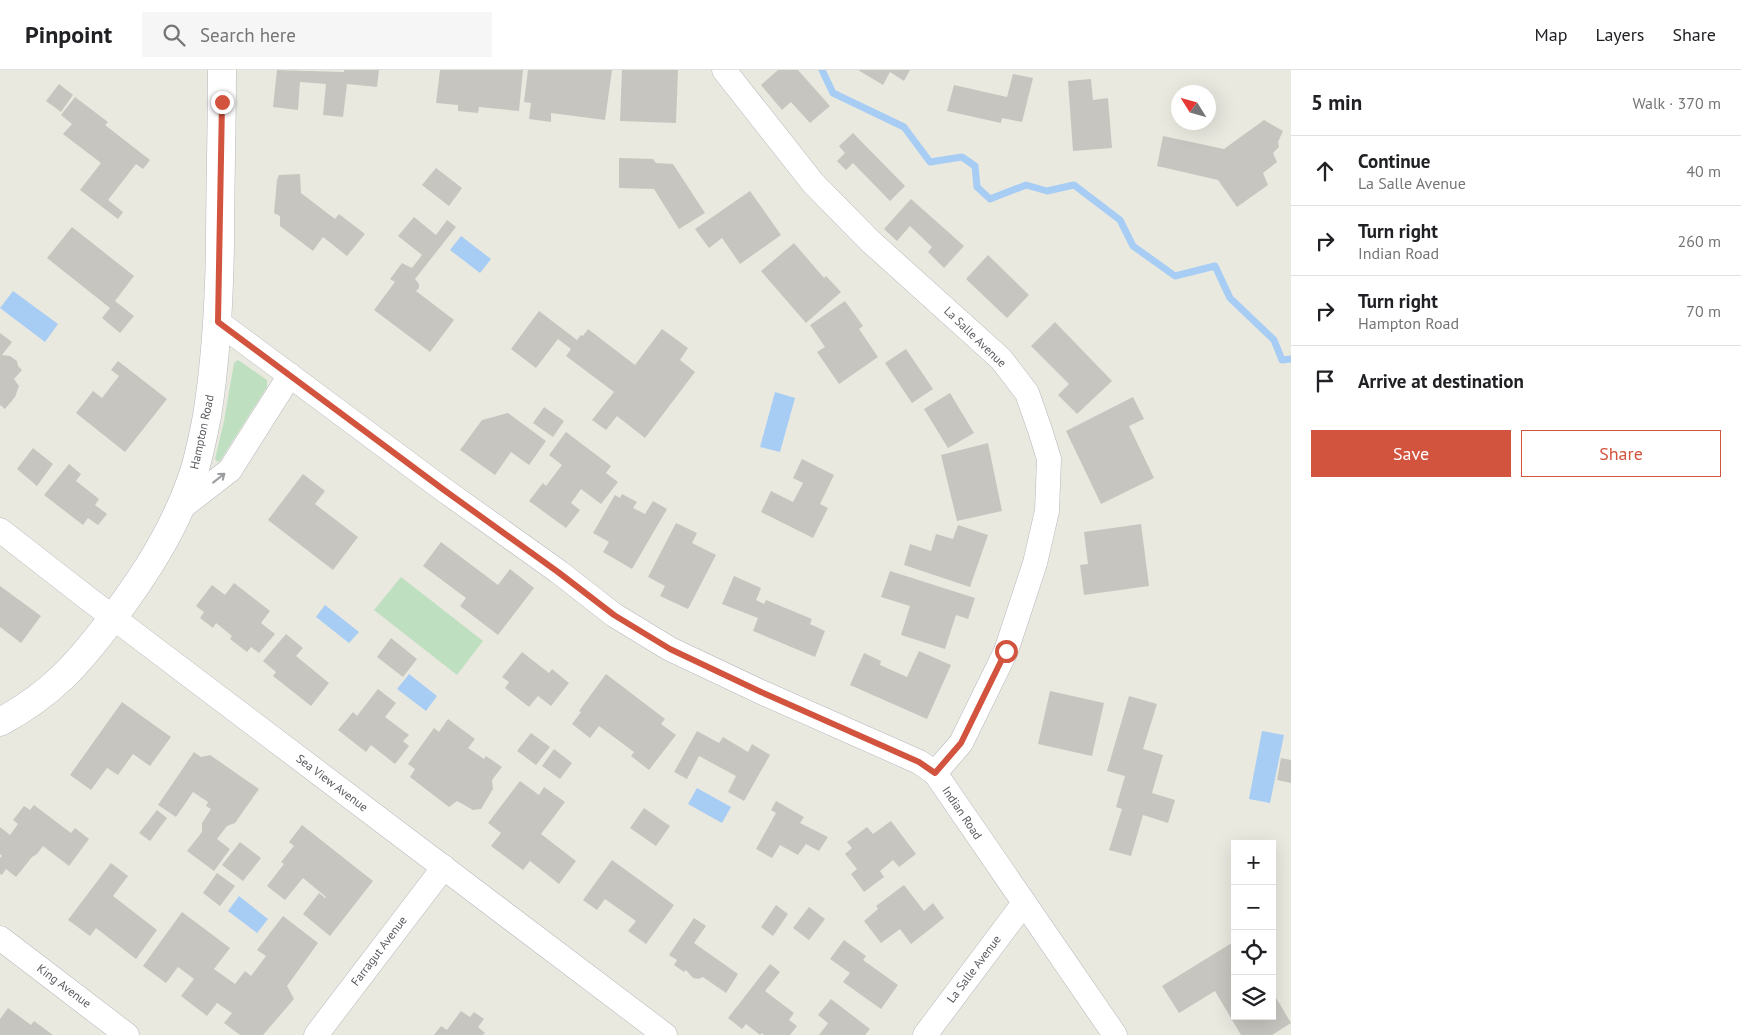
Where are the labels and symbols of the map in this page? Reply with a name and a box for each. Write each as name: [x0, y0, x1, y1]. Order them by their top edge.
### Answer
north arrow: [1171, 85, 1216, 130]
route end: [211, 91, 234, 114]
street label: La Salle Avenue: [941, 303, 1010, 370]
street label: Hampton Road: [186, 393, 217, 471]
one-way arrow: [212, 473, 226, 483]
route start: [995, 640, 1018, 663]
street label: Sea View Avenue: [293, 751, 371, 814]
street label: Indian Road: [939, 783, 986, 842]
street label: Farragut Avenue: [347, 913, 410, 989]
street label: La Salle Avenue: [943, 932, 1004, 1006]
street label: King Avenue: [34, 960, 94, 1011]

